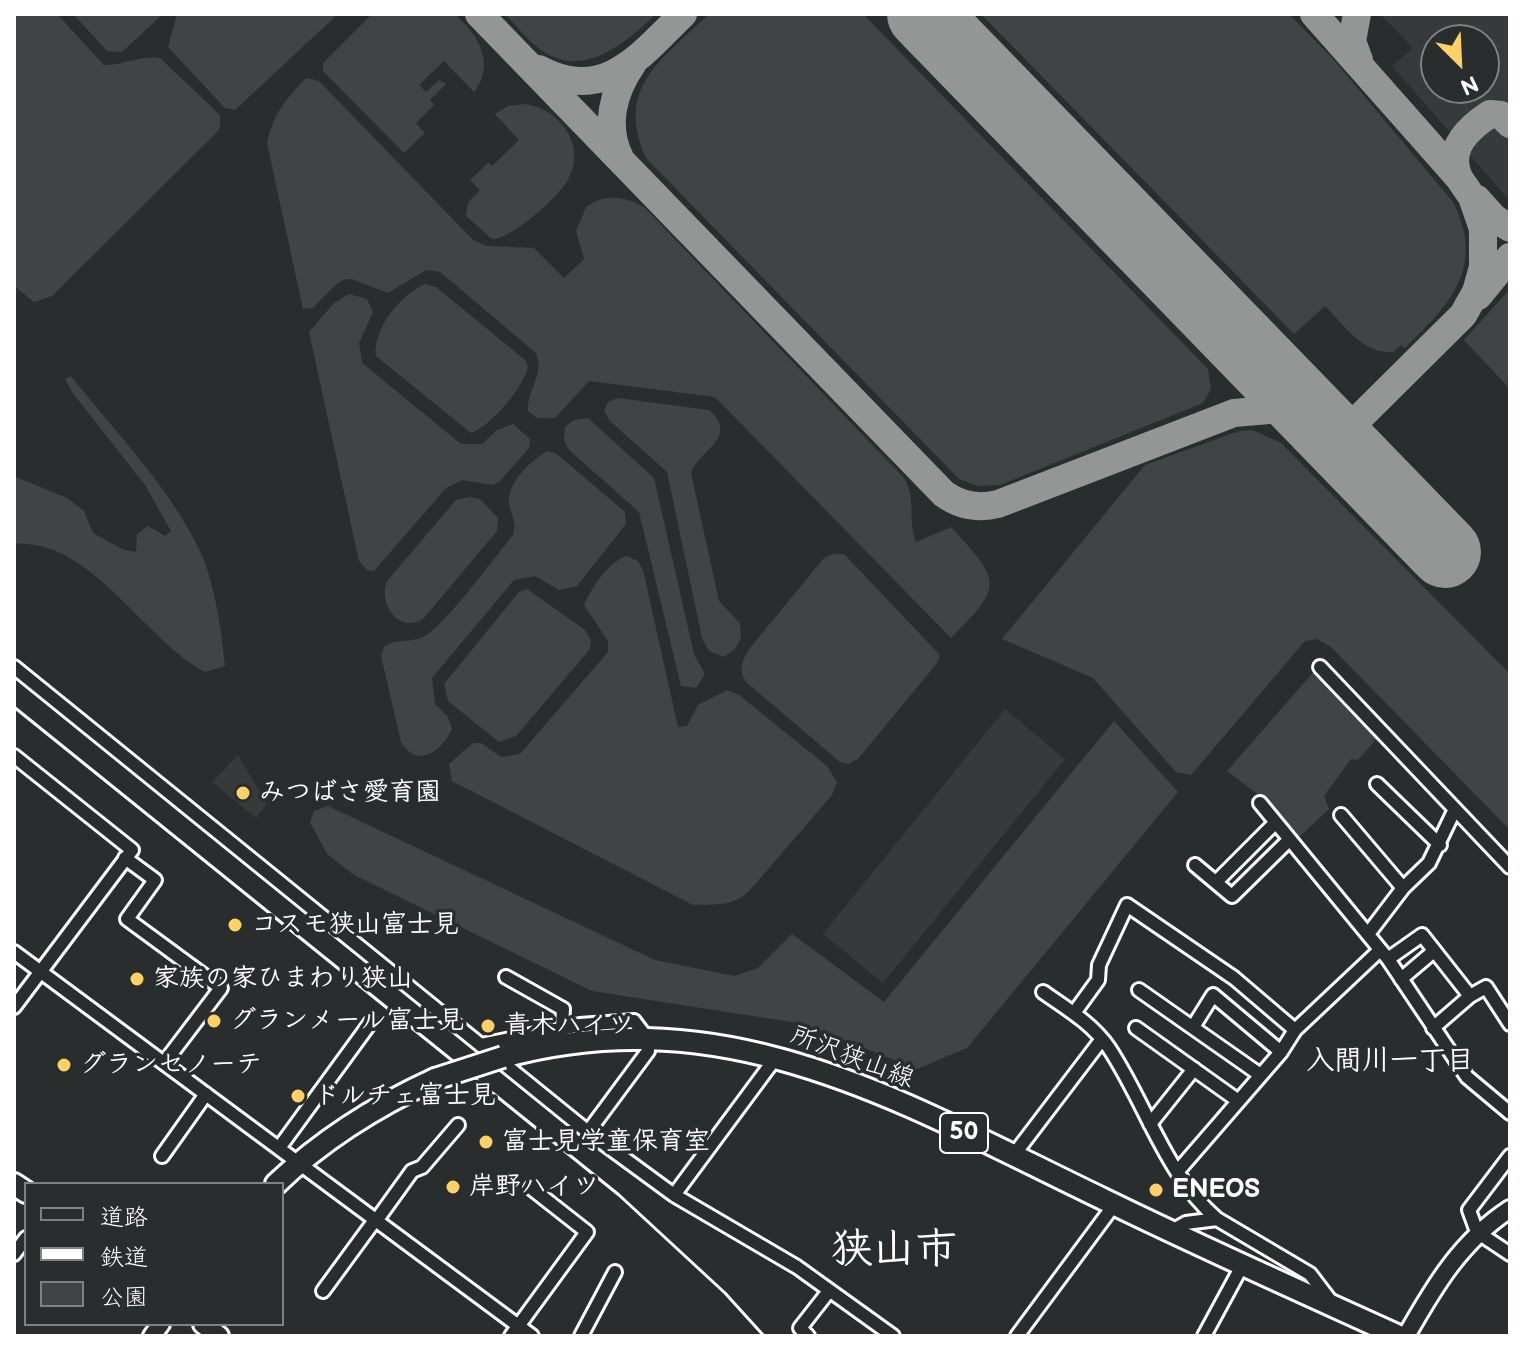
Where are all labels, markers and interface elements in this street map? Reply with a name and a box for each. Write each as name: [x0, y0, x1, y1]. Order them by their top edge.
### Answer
north arrow: [1420, 24, 1500, 104]
text: N: [1456, 69, 1482, 100]
place label: みつばさ愛育園: [259, 777, 441, 809]
marker: みつばさ愛育園: [234, 784, 252, 802]
place label: コスモ狭山富士見: [251, 909, 459, 941]
marker: コスモ狭山富士見: [226, 916, 244, 934]
place label: 家族の家ひまわり狭山: [153, 963, 413, 995]
marker: 家族の家ひまわり狭山: [128, 970, 146, 988]
place label: グランメール富士見: [230, 1005, 465, 1037]
place label: 青木ハイツ: [504, 1010, 634, 1042]
marker: グランメール富士見: [205, 1012, 223, 1030]
marker: 青木ハイツ: [479, 1017, 497, 1035]
street label: 所沢狭山線: [786, 1020, 918, 1096]
district label: 入間川一丁目: [1306, 1045, 1474, 1079]
place label: グランセノーテ: [80, 1049, 262, 1081]
marker: グランセノーテ: [55, 1056, 73, 1074]
place label: ドルチェ富士見: [314, 1080, 496, 1112]
marker: ドルチェ富士見: [289, 1087, 307, 1105]
road number: 50: [940, 1113, 988, 1153]
place label: 富士見学童保育室: [502, 1126, 710, 1158]
marker: 富士見学童保育室: [477, 1133, 495, 1151]
place label: 岸野ハイツ: [469, 1171, 599, 1203]
place label: ENEOS: [1172, 1174, 1260, 1206]
marker: 岸野ハイツ: [444, 1178, 462, 1196]
marker: ENEOS: [1147, 1181, 1165, 1199]
legend: [24, 1182, 284, 1326]
text: 道路: [100, 1203, 148, 1232]
district label: 狭山市: [831, 1226, 957, 1276]
text: 鉄道: [100, 1243, 148, 1272]
text: 公園: [100, 1283, 148, 1312]

